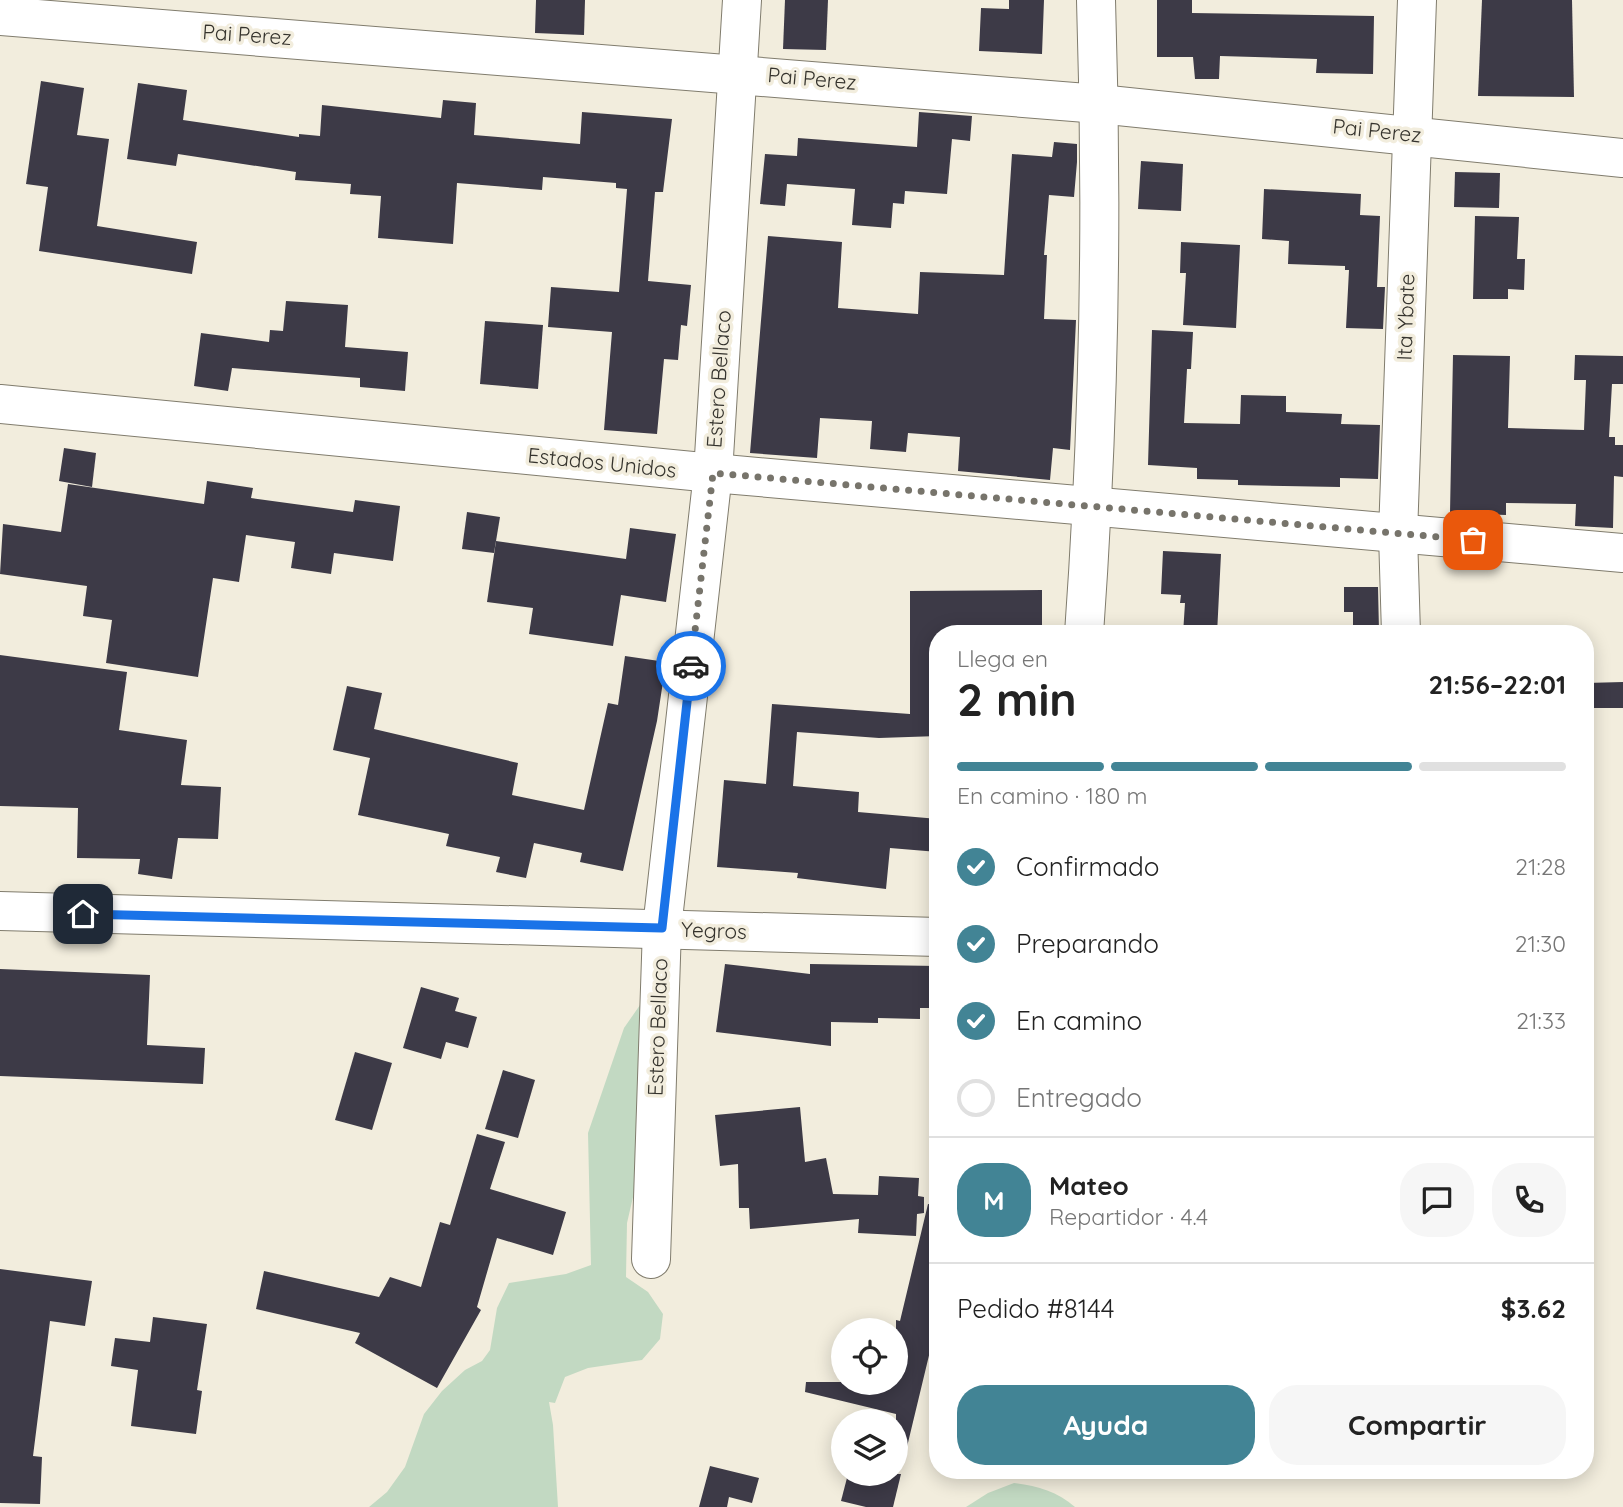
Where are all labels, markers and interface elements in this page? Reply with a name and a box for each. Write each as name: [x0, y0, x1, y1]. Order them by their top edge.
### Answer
street label: Pai Perez: [202, 18, 292, 50]
street label: Pai Perez: [767, 61, 858, 95]
street label: Pai Perez: [1331, 112, 1423, 148]
street label: Ita Ybate: [1390, 273, 1420, 361]
street label: Estero Bellaco: [700, 309, 736, 449]
street label: Estados Unidos: [526, 441, 678, 483]
pin: [1443, 510, 1503, 570]
icon: bag: [1454, 521, 1492, 559]
courier: [656, 631, 726, 701]
text: Llega en: [957, 644, 1048, 673]
icon: car: [672, 647, 710, 685]
text: 21:56–22:01: [1428, 668, 1566, 701]
text: 2 min: [957, 670, 1077, 728]
text: En camino · 180 m: [957, 781, 1148, 810]
icon: check: [957, 848, 995, 886]
text: Confirmado: [1016, 850, 1160, 883]
text: 21:28: [1515, 852, 1566, 881]
pin: [53, 884, 113, 944]
icon: home: [64, 895, 102, 933]
street label: Yegros: [681, 916, 747, 944]
icon: check: [957, 925, 995, 963]
text: Preparando: [1016, 927, 1159, 960]
text: 21:30: [1515, 929, 1566, 958]
street label: Estero Bellaco: [642, 957, 672, 1096]
icon: check: [957, 1002, 995, 1040]
text: En camino: [1016, 1004, 1142, 1037]
text: 21:33: [1516, 1006, 1566, 1035]
text: Entregado: [1016, 1081, 1142, 1114]
button: chat: [1400, 1163, 1474, 1237]
button: phone: [1492, 1163, 1566, 1237]
text: Mateo: [1049, 1169, 1129, 1202]
text: M: [983, 1184, 1005, 1217]
text: Repartidor · 4.4: [1049, 1202, 1208, 1231]
text: Pedido #8144: [957, 1292, 1114, 1325]
text: $3.62: [1501, 1292, 1566, 1325]
map controls: [831, 1318, 908, 1486]
button: locate: [831, 1318, 908, 1395]
button: Ayuda: [957, 1385, 1255, 1465]
button: Compartir: [1269, 1385, 1566, 1465]
button: layers: [831, 1409, 908, 1486]

